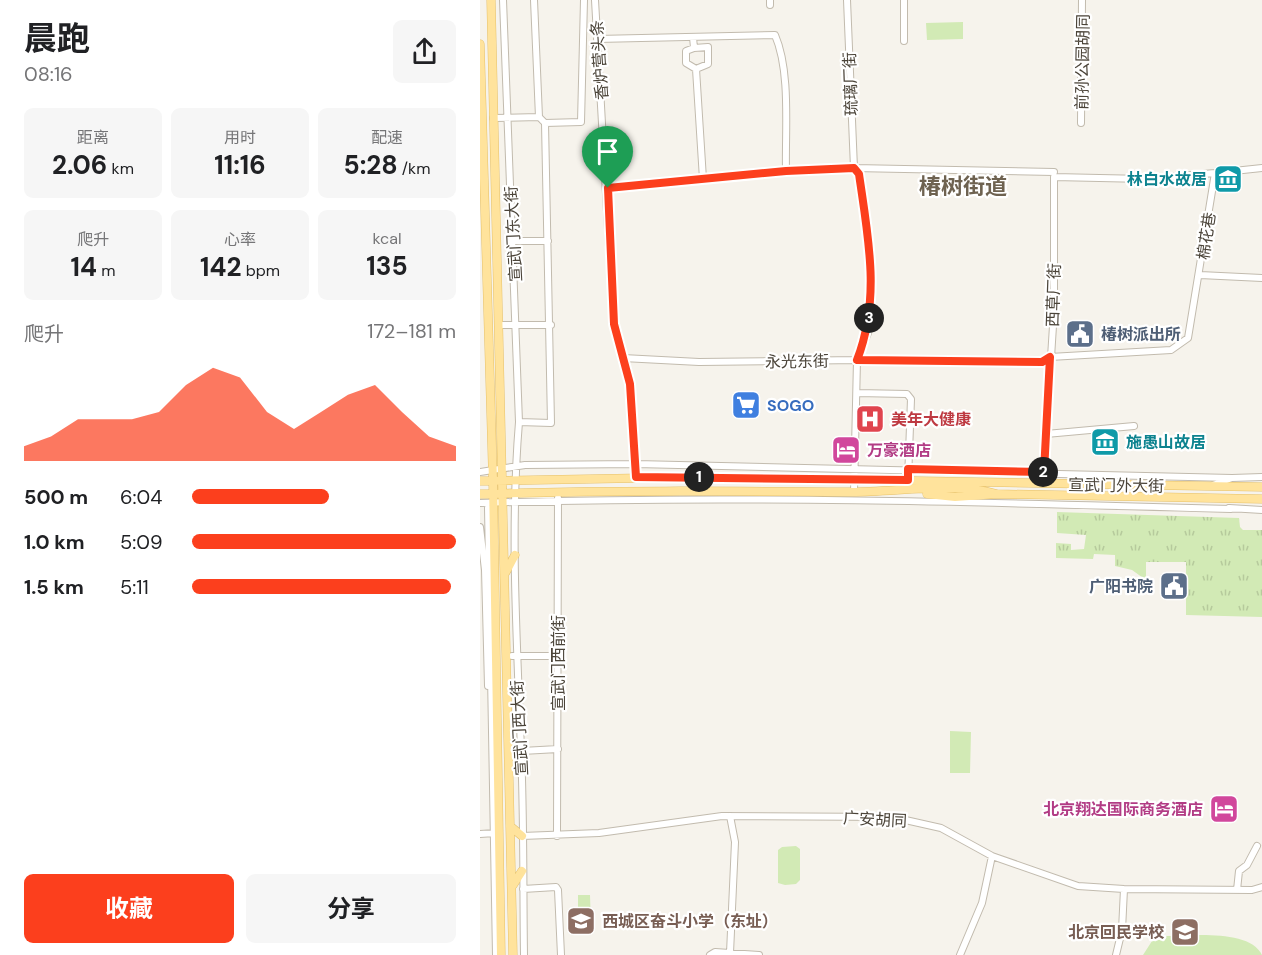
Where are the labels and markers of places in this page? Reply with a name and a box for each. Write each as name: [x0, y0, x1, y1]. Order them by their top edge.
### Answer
pin: [582, 126, 633, 188]
museum icon: 林白水故居: [1212, 163, 1244, 195]
place label: 林白水故居: [1127, 169, 1207, 190]
pin: 3: [854, 303, 884, 333]
public building icon: 椿树派出所: [1064, 318, 1096, 350]
place label: 椿树派出所: [1101, 324, 1181, 345]
supermarket icon: SOGO: [730, 389, 762, 421]
place label: SOGO: [767, 395, 814, 416]
hospital icon: 美年大健康: [854, 403, 886, 435]
place label: 美年大健康: [891, 409, 971, 430]
museum icon: 施愚山故居: [1089, 426, 1121, 458]
place label: 施愚山故居: [1126, 432, 1206, 453]
hotel icon: 万豪酒店: [830, 434, 862, 466]
place label: 万豪酒店: [867, 440, 931, 461]
pin: 2: [1028, 457, 1058, 487]
pin: 1: [684, 462, 714, 492]
public building icon: 广阳书院: [1158, 570, 1190, 602]
place label: 广阳书院: [1089, 576, 1153, 597]
hotel icon: 北京翔达国际商务酒店: [1208, 793, 1240, 825]
place label: 北京翔达国际商务酒店: [1043, 799, 1203, 820]
school or university icon: 西城区奋斗小学（东址）: [565, 905, 597, 937]
place label: 西城区奋斗小学（东址）: [602, 911, 778, 932]
school or university icon: 北京回民学校: [1169, 916, 1201, 948]
place label: 北京回民学校: [1068, 922, 1165, 943]

